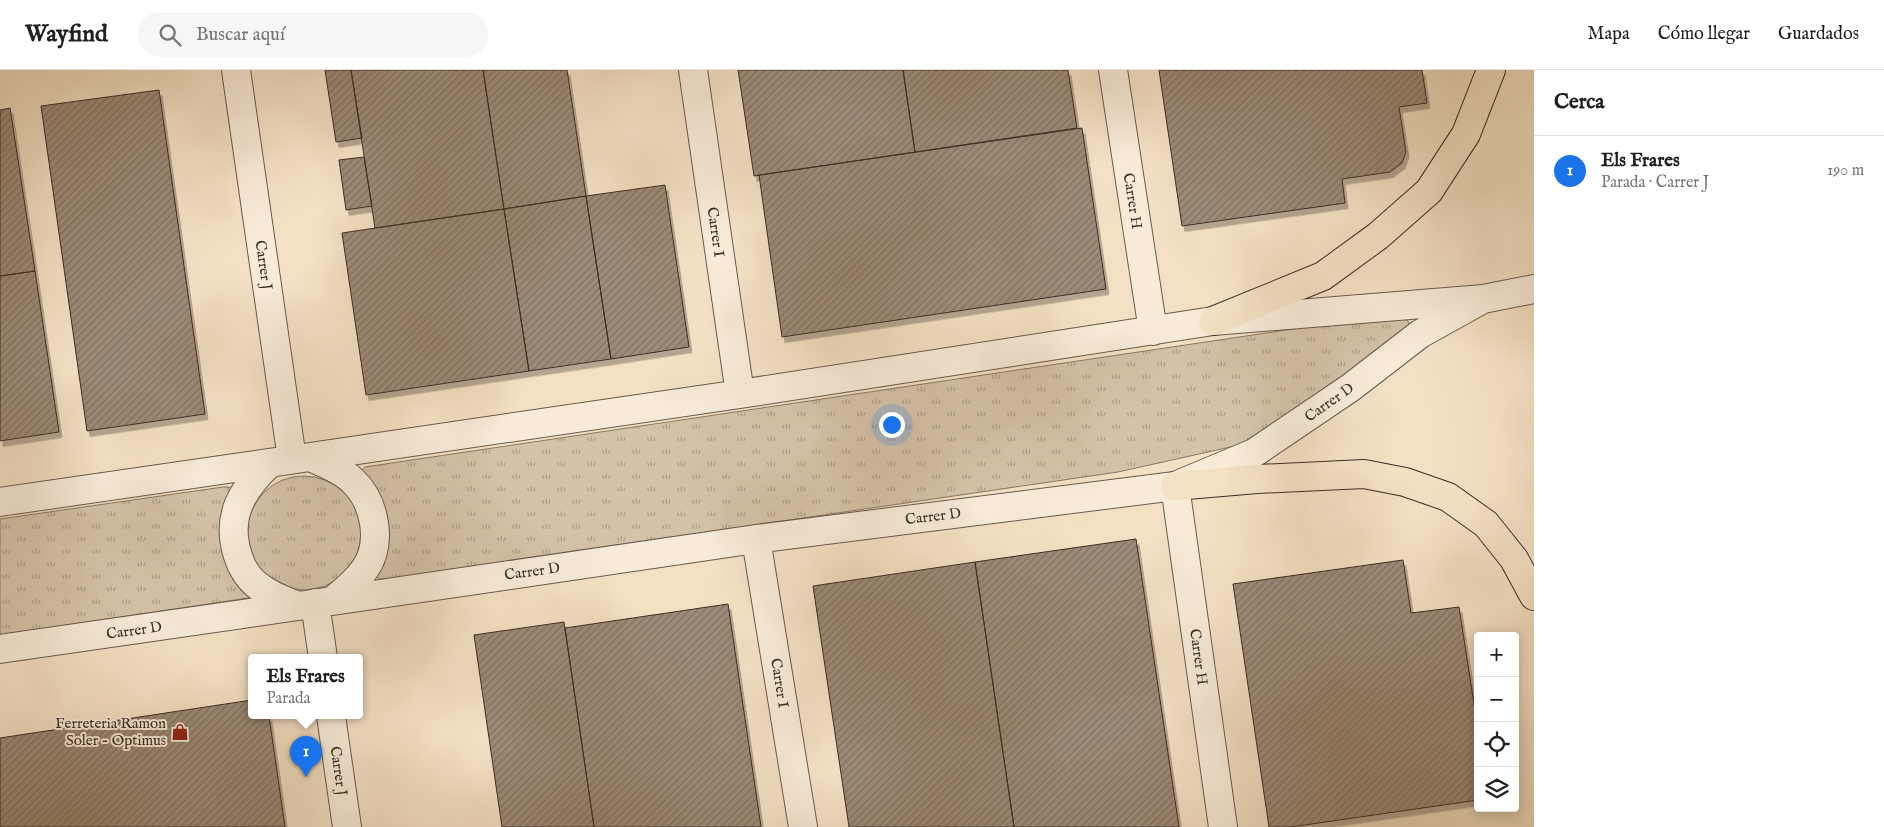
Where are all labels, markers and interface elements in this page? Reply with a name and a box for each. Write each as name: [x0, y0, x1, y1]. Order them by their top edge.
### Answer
search box: [138, 12, 488, 57]
text: Wayfind: [25, 19, 108, 50]
icon: search: [156, 21, 184, 49]
text: Buscar aquí: [196, 23, 285, 47]
text: Mapa: [1587, 23, 1630, 46]
text: Cómo llegar: [1658, 23, 1750, 46]
text: Guardados: [1778, 23, 1859, 46]
text: Cerca: [1554, 89, 1604, 116]
text: Els Frares: [1601, 149, 1680, 173]
text: 1: [1567, 161, 1573, 181]
text: 190 m: [1827, 161, 1864, 181]
street label: Carrer H: [1119, 172, 1146, 231]
text: Parada · Carrer J: [1601, 173, 1709, 193]
street label: Carrer I: [703, 206, 728, 259]
street label: Carrer J: [251, 239, 276, 291]
street label: Carrer D: [1301, 379, 1358, 426]
your location: [879, 412, 905, 438]
street label: Carrer D: [904, 504, 962, 529]
street label: Carrer D: [503, 558, 561, 585]
street label: Carrer D: [105, 617, 163, 644]
street label: Carrer H: [1185, 628, 1212, 687]
map controls: [1474, 632, 1519, 812]
button: +: [1474, 632, 1519, 677]
popup: [248, 654, 363, 719]
street label: Carrer I: [766, 657, 793, 710]
text: Els Frares: [266, 665, 345, 689]
button: −: [1474, 677, 1519, 722]
text: Parada: [266, 689, 311, 709]
place label: Ferreteria Ramon Soler - Optimus: [55, 714, 166, 750]
shop icon: Ferreteria Ramon Soler - Optimus: [170, 722, 190, 742]
button: locate: [1474, 722, 1519, 767]
pin: 1: [290, 736, 322, 777]
street label: Carrer J: [326, 745, 351, 797]
button: layers: [1474, 767, 1519, 812]

